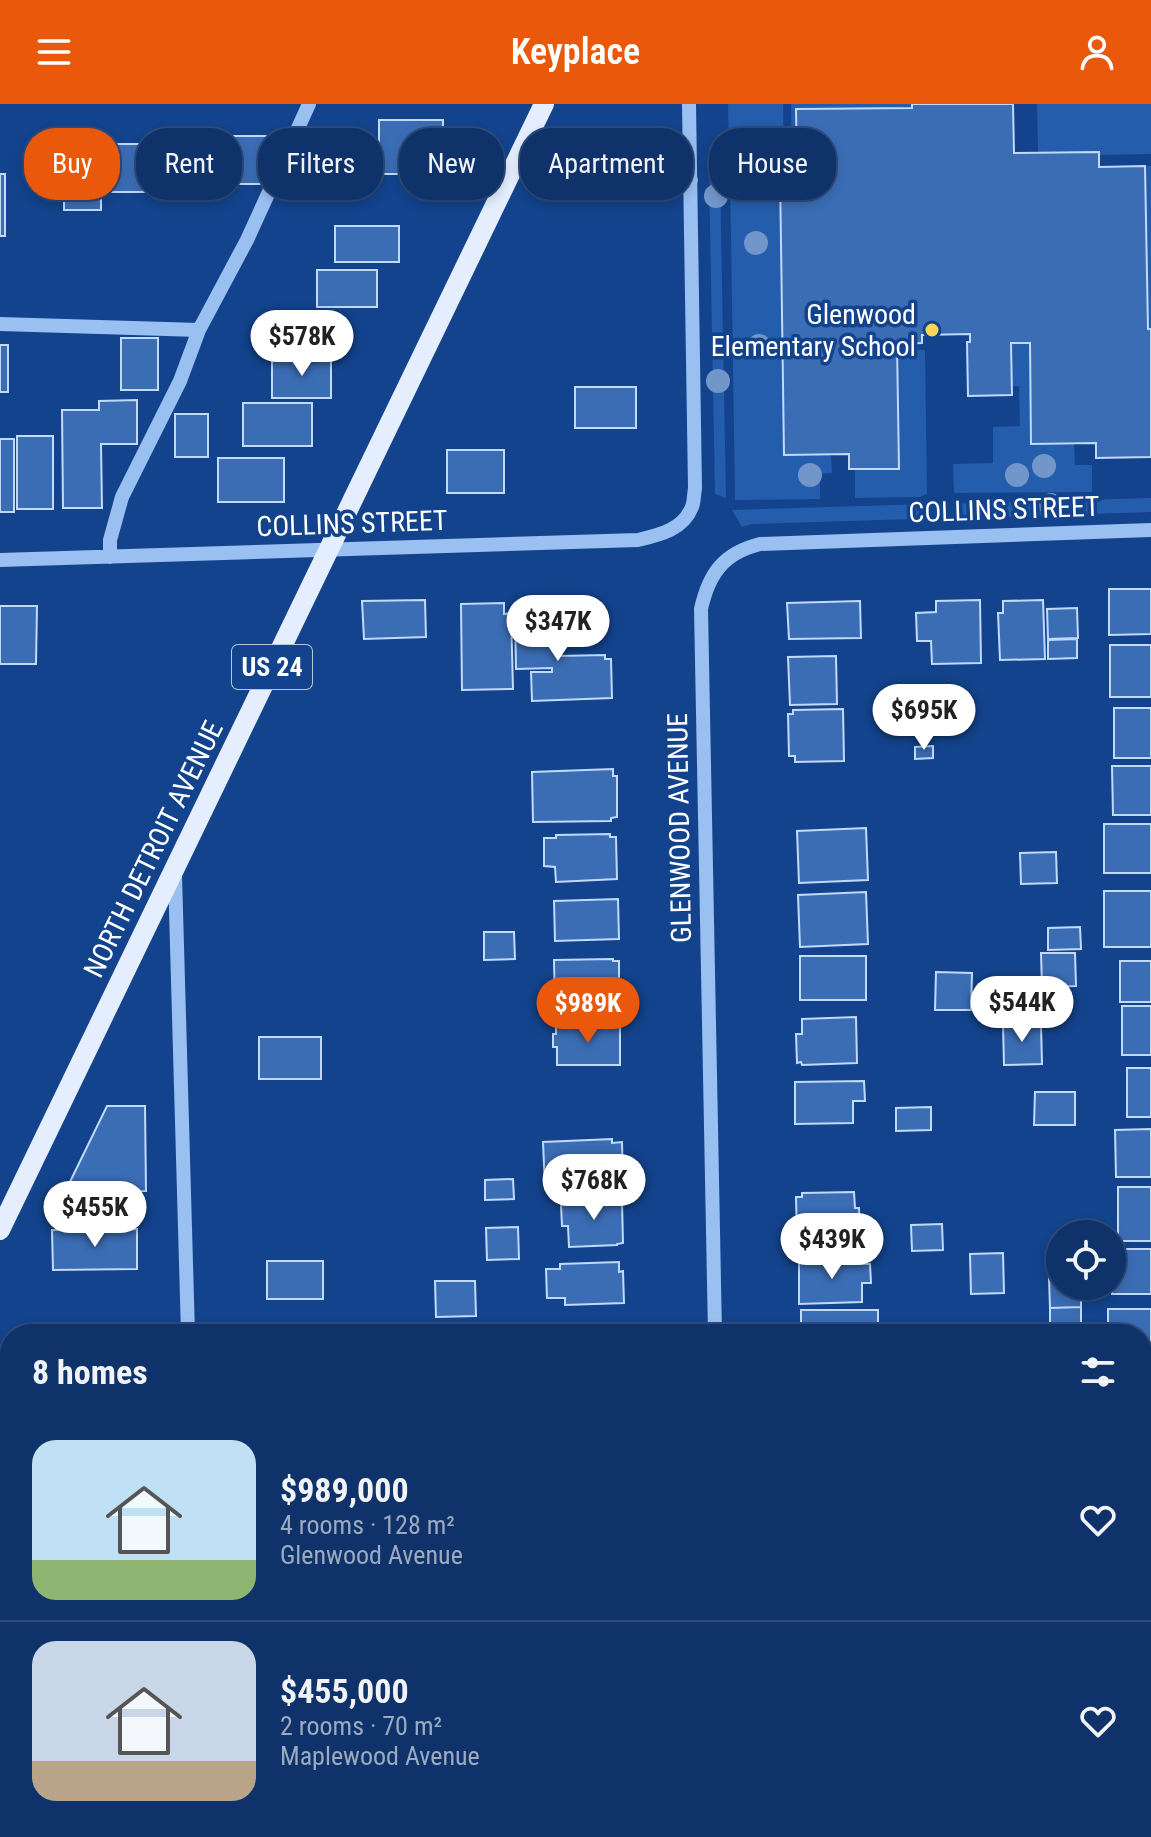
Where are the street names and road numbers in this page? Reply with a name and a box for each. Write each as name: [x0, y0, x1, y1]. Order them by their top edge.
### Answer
street label: COLLINS STREET: [908, 490, 1100, 529]
street label: COLLINS STREET: [256, 504, 448, 543]
road number: US 24: [232, 645, 312, 689]
street label: GLENWOOD AVENUE: [661, 713, 698, 943]
street label: NORTH DETROIT AVENUE: [77, 716, 230, 983]

